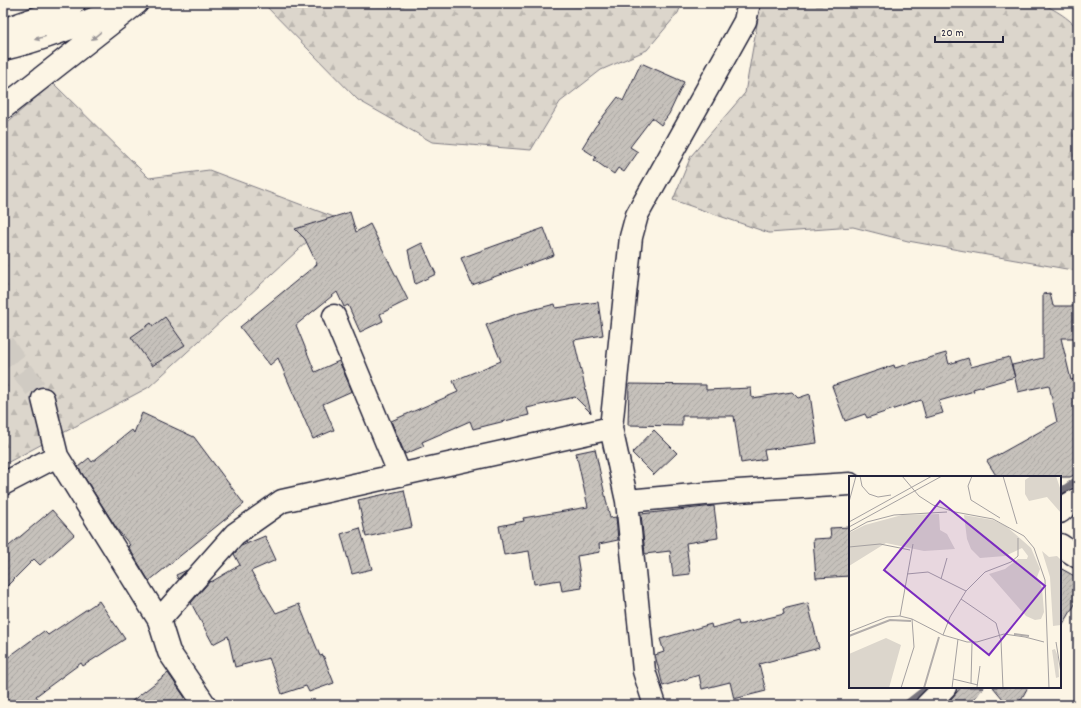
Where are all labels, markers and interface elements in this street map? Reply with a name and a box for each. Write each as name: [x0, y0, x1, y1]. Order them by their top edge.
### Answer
scale bar: [935, 18, 1003, 44]
text: 20 m: [941, 25, 964, 42]
one-way arrow: [90, 32, 101, 40]
one-way arrow: [33, 36, 45, 42]
inset map: [849, 476, 1061, 688]

